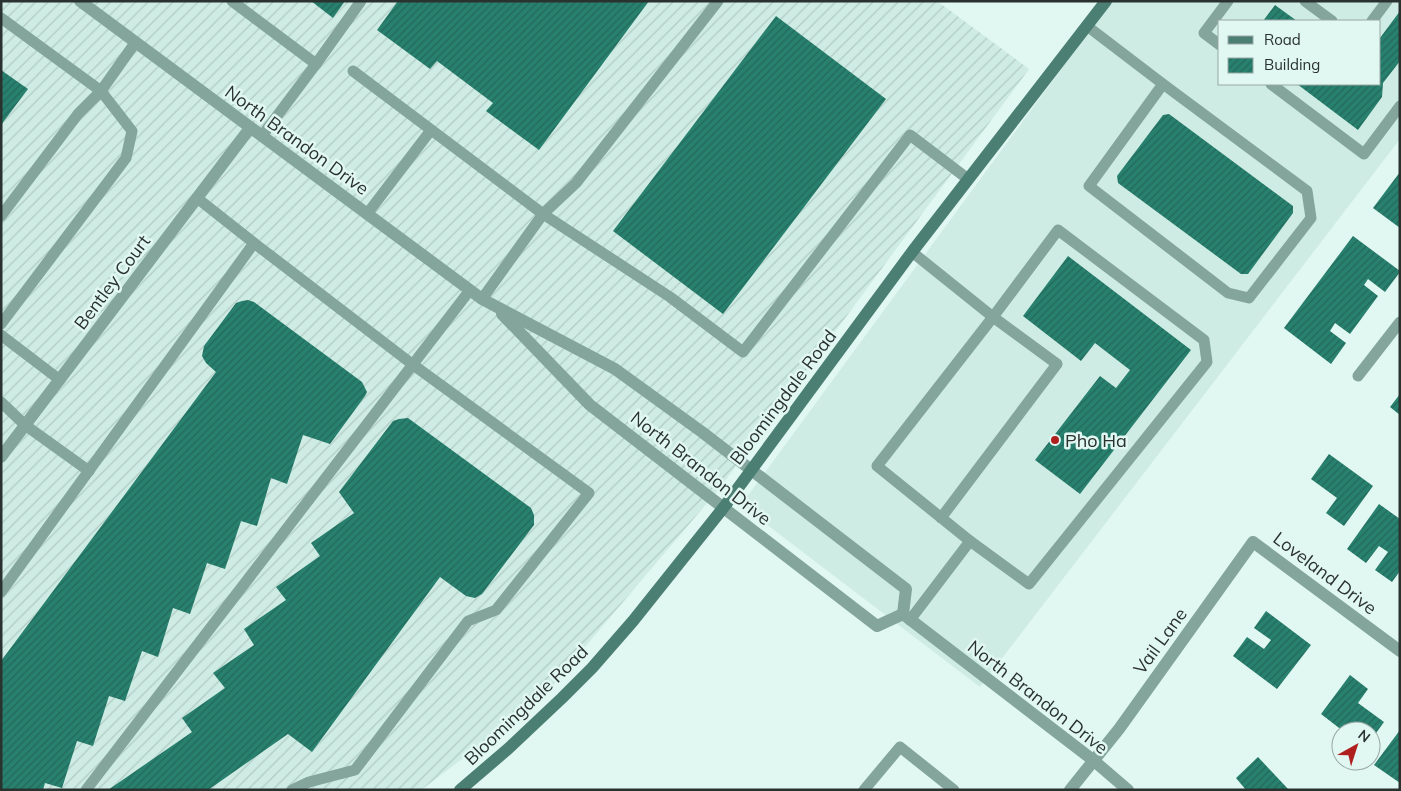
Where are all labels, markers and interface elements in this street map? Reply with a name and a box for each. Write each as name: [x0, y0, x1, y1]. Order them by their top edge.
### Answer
legend: [1218, 20, 1381, 85]
text: Road: [1264, 30, 1301, 49]
text: Building: [1264, 55, 1320, 74]
street label: North Brandon Drive: [221, 80, 373, 200]
street label: Bentley Court: [69, 230, 155, 334]
street label: Bloomingdale Road: [725, 325, 841, 469]
street label: North Brandon Drive: [626, 406, 776, 530]
place label: Pho Ha: [1065, 429, 1127, 452]
marker: Pho Ha: [1049, 434, 1061, 446]
street label: Loveland Drive: [1269, 527, 1381, 619]
street label: Vail Lane: [1128, 603, 1192, 679]
street label: North Brandon Drive: [963, 635, 1113, 759]
street label: Bloomingdale Road: [459, 640, 593, 770]
north arrow: [1331, 721, 1381, 771]
text: N: [1354, 726, 1374, 746]

